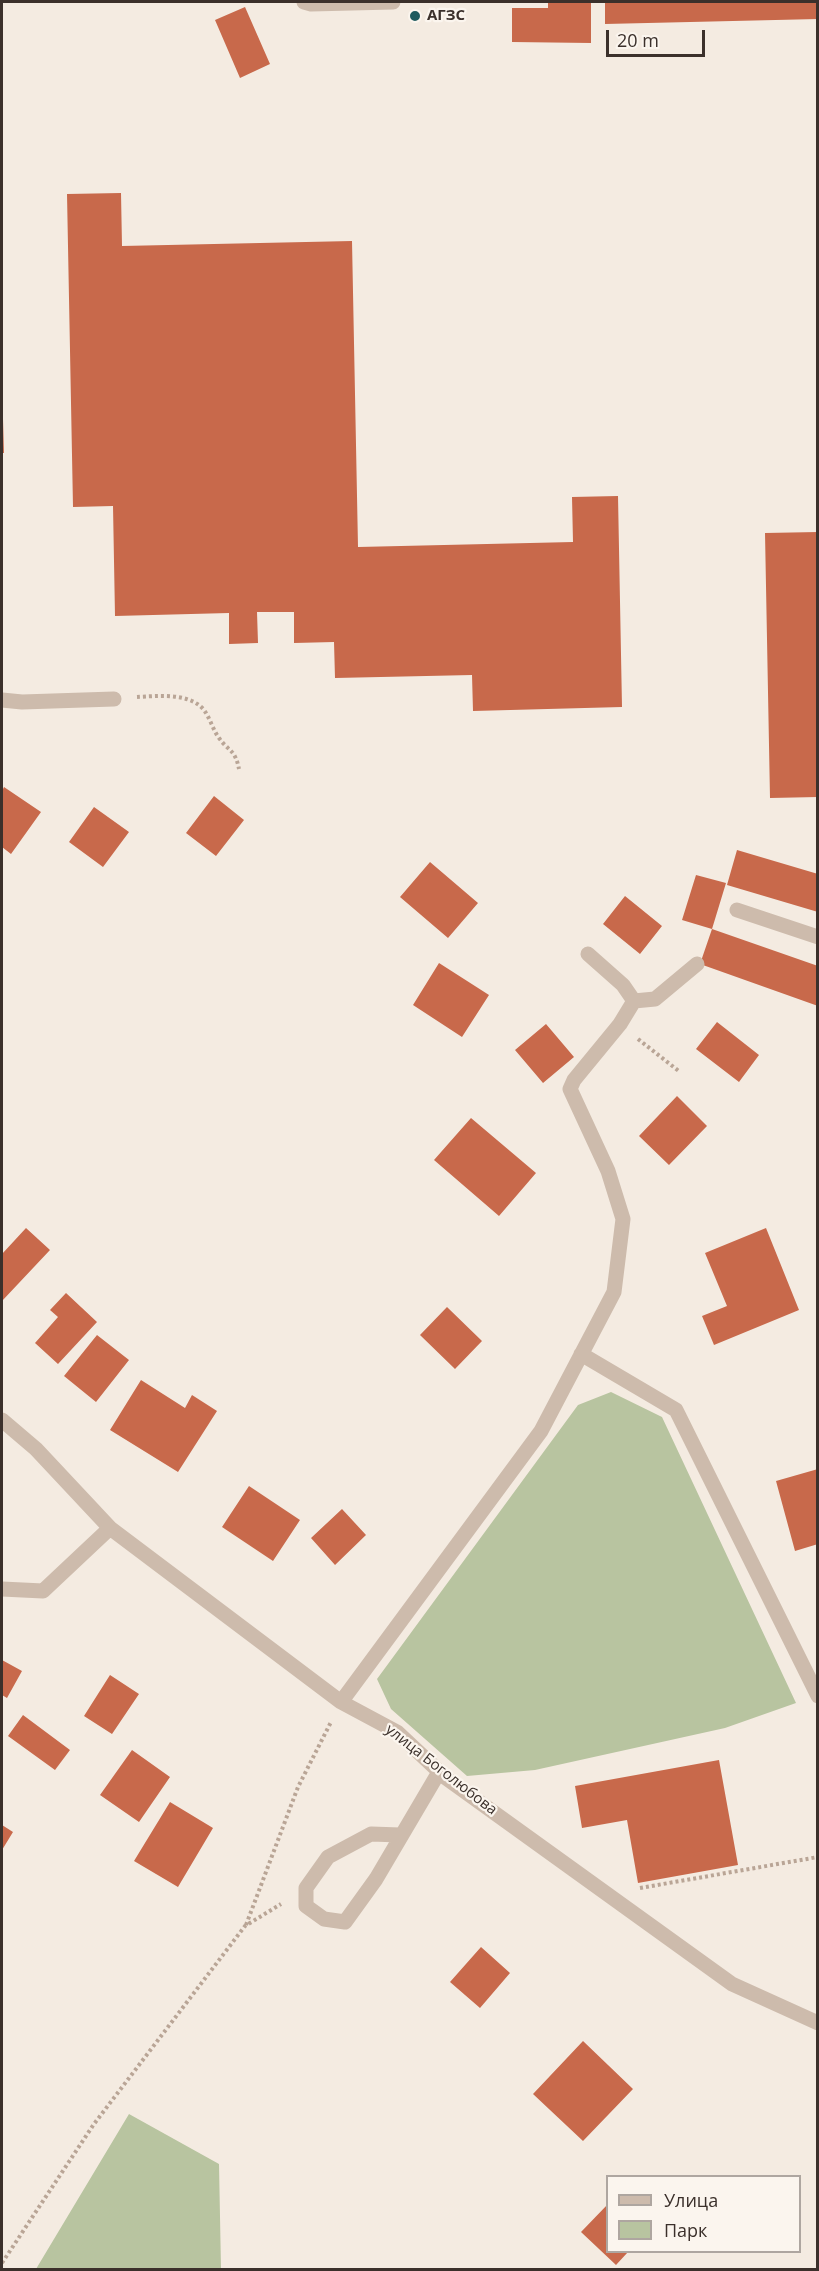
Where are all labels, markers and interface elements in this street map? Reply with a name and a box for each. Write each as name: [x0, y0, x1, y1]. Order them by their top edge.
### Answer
place label: АГЗС: [427, 7, 465, 25]
marker: АГЗС: [408, 9, 422, 23]
scale bar: [609, 18, 708, 56]
text: 20 m: [617, 28, 659, 52]
street label: улица Боголюбова: [382, 1721, 500, 1819]
legend: [606, 2175, 801, 2253]
text: Улица: [664, 2188, 718, 2212]
text: Парк: [664, 2218, 707, 2242]

